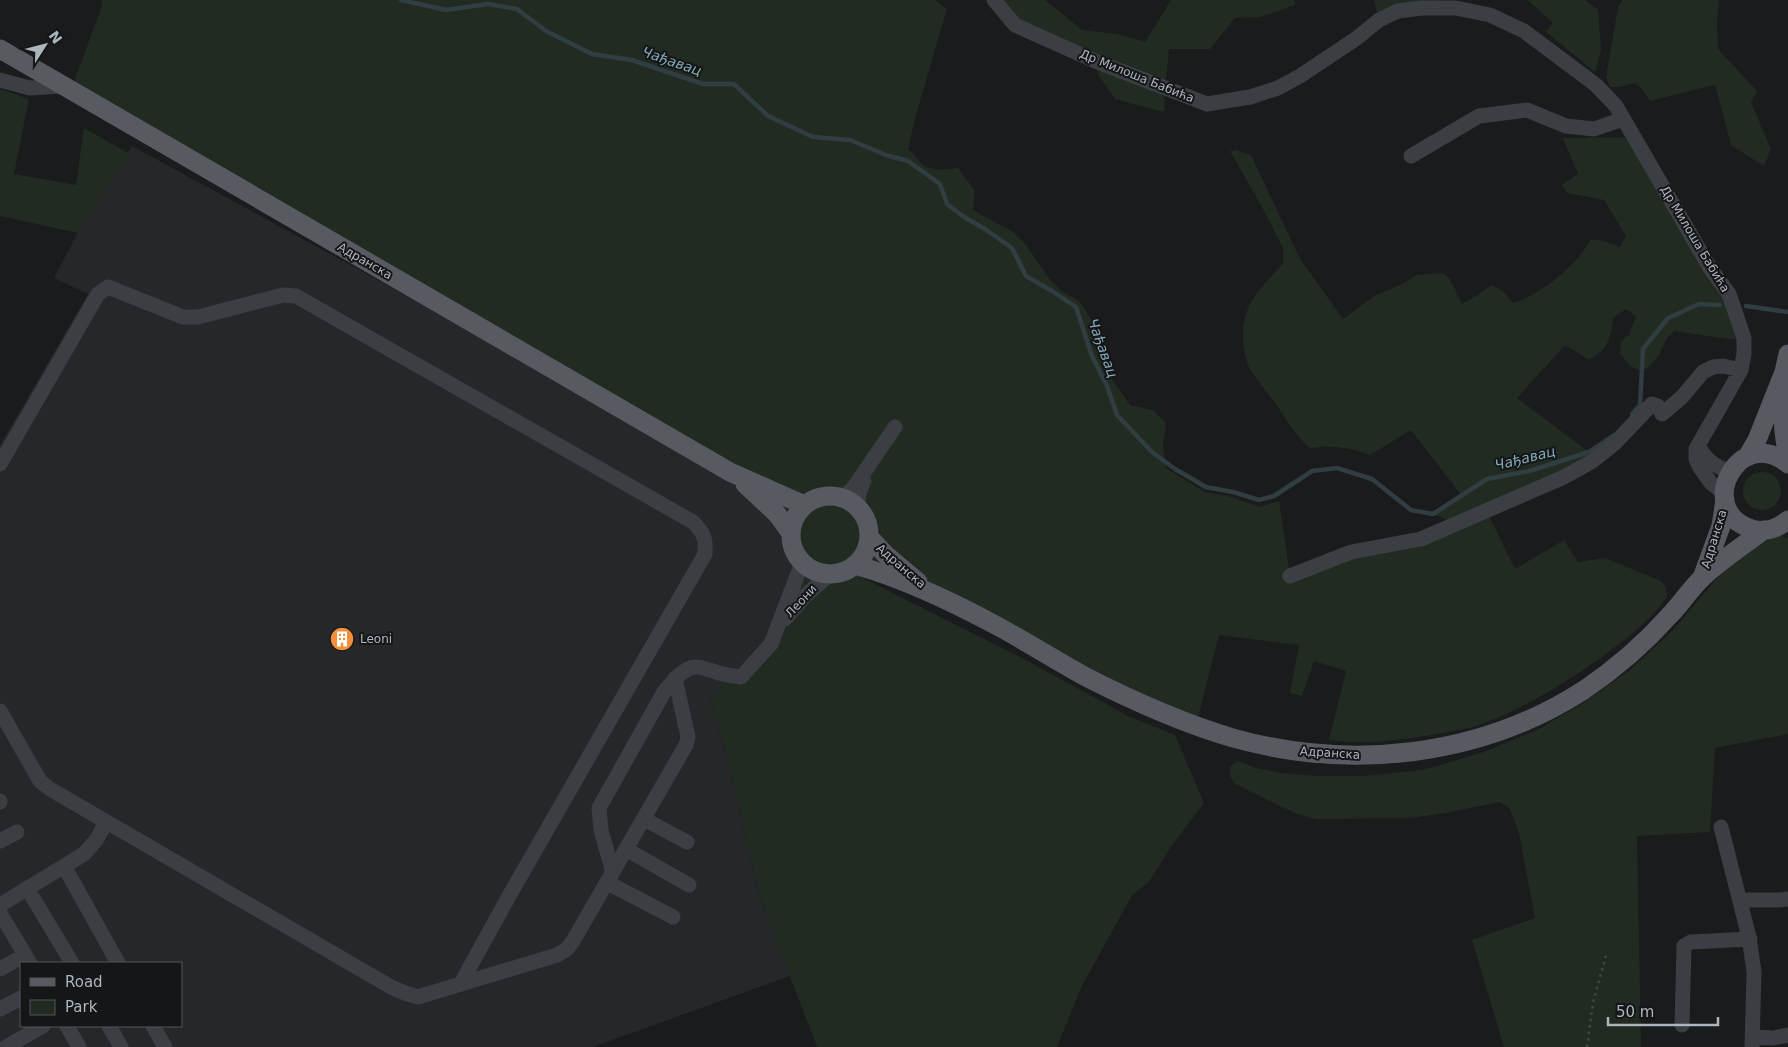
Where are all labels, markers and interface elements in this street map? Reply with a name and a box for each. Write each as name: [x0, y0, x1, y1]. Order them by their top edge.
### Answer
north arrow: [20, 20, 70, 70]
text: N: [46, 28, 65, 47]
water label: Чађавац: [640, 43, 704, 79]
street label: Др Милоша Бабића: [1078, 47, 1196, 105]
street label: Др Милоша Бабића: [1658, 183, 1732, 295]
street label: Адранска: [335, 240, 395, 282]
water label: Чађавац: [1085, 316, 1121, 380]
water label: Чађавац: [1493, 443, 1557, 473]
street label: Адранска: [1698, 508, 1730, 570]
street label: Адранска: [874, 541, 928, 591]
street label: Леони: [782, 582, 820, 620]
building icon: Leoni: [329, 626, 355, 652]
place label: Leoni: [360, 632, 392, 646]
street label: Адранска: [1299, 744, 1361, 762]
legend: [20, 962, 182, 1027]
text: Road: [65, 973, 103, 991]
scale bar: [1608, 994, 1718, 1026]
text: Park: [65, 998, 98, 1016]
text: 50 m: [1616, 1003, 1654, 1021]

